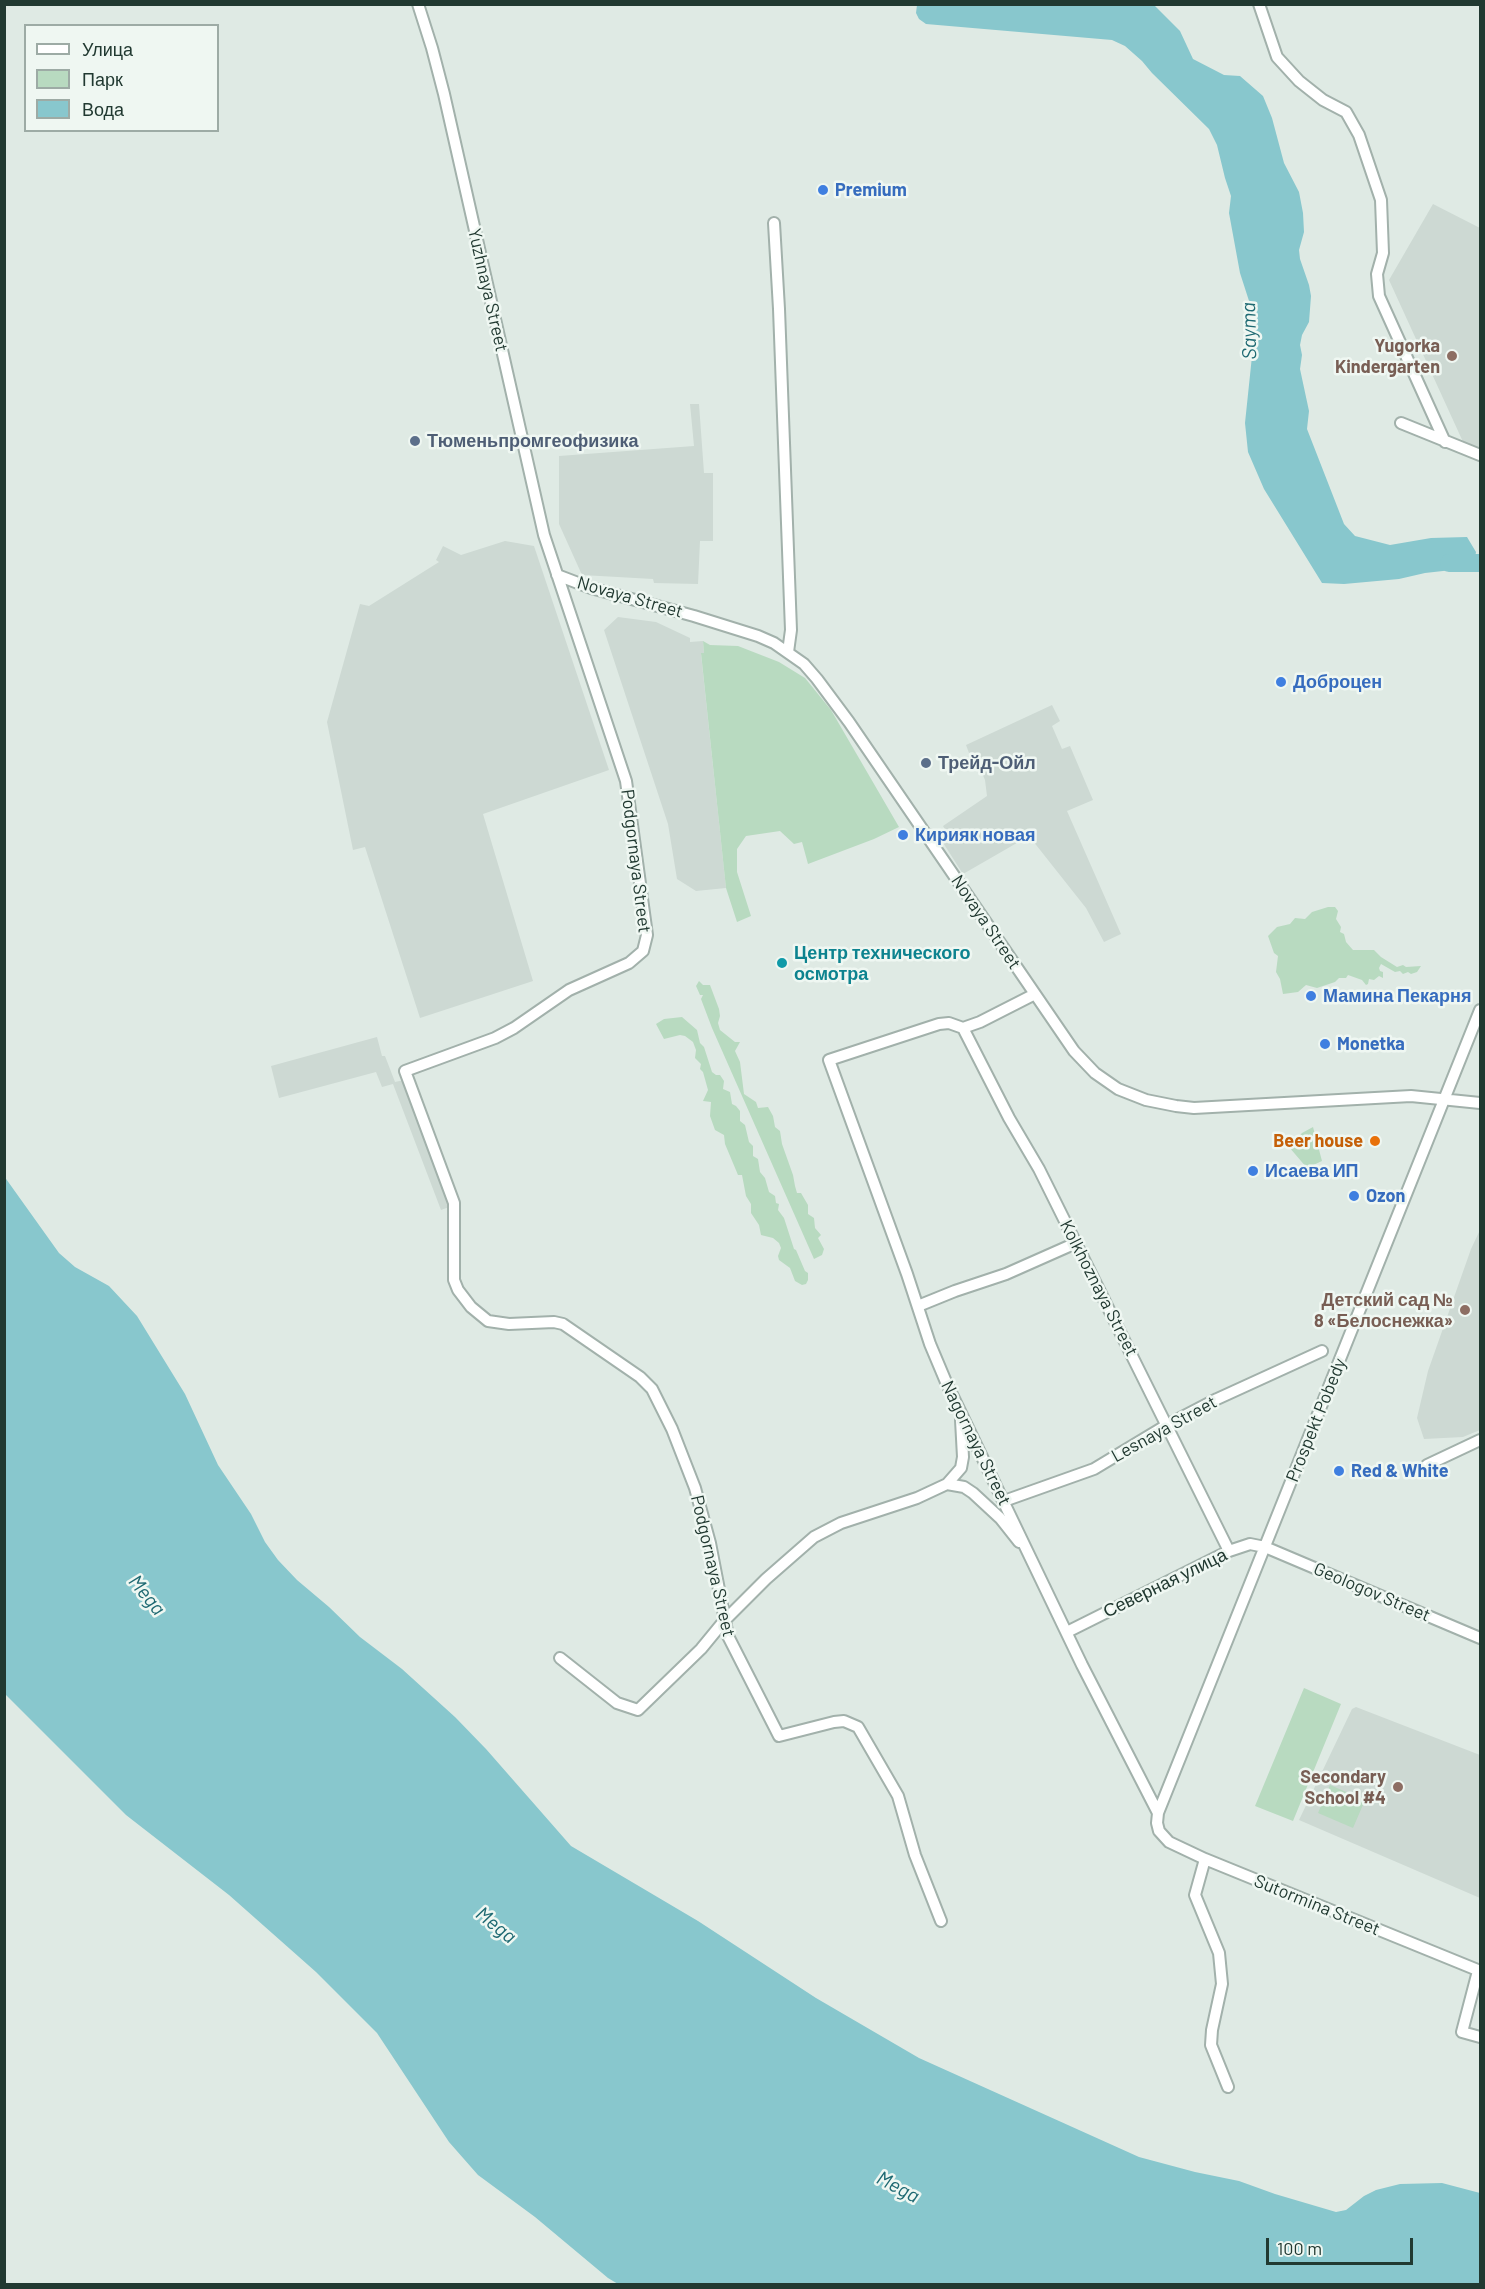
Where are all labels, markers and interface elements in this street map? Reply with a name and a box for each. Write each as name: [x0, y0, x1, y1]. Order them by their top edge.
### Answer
legend: [24, 24, 219, 132]
text: Улица: [82, 38, 133, 60]
text: Парк: [82, 68, 123, 90]
text: Вода: [82, 98, 124, 120]
place label: Premium: [835, 179, 907, 201]
marker: Premium: [816, 183, 830, 197]
street label: Yuzhnaya Street: [463, 226, 513, 354]
water label: Sayma: [1237, 302, 1261, 360]
place label: Yugorka Kindergarten: [1335, 335, 1440, 378]
marker: Yugorka Kindergarten: [1445, 349, 1459, 363]
place label: Тюменьпромгеофизика: [427, 430, 638, 452]
marker: Тюменьпромгеофизика: [408, 434, 422, 448]
street label: Novaya Street: [575, 572, 685, 622]
place label: Доброцен: [1293, 671, 1382, 693]
marker: Доброцен: [1274, 675, 1288, 689]
place label: Трейд-Ойл: [938, 752, 1036, 774]
marker: Трейд-Ойл: [919, 756, 933, 770]
street label: Podgornaya Street: [616, 788, 656, 934]
place label: Кирияк новая: [915, 824, 1035, 846]
marker: Кирияк новая: [896, 828, 910, 842]
street label: Novaya Street: [947, 871, 1025, 973]
place label: Центр технического осмотра: [794, 942, 970, 984]
marker: Центр технического осмотра: [775, 956, 789, 970]
place label: Мамина Пекарня: [1323, 985, 1471, 1007]
marker: Мамина Пекарня: [1304, 989, 1318, 1003]
place label: Monetka: [1337, 1033, 1405, 1055]
marker: Monetka: [1318, 1037, 1332, 1051]
place label: Beer house: [1273, 1130, 1363, 1152]
marker: Beer house: [1368, 1134, 1382, 1148]
place label: Исаева ИП: [1265, 1160, 1359, 1182]
marker: Исаева ИП: [1246, 1164, 1260, 1178]
place label: Ozon: [1366, 1185, 1405, 1207]
marker: Ozon: [1347, 1189, 1361, 1203]
street label: Kolkhoznaya Street: [1055, 1216, 1143, 1360]
place label: Детский сад № 8 «Белоснежка»: [1314, 1289, 1453, 1332]
marker: Детский сад № 8 «Белоснежка»: [1458, 1303, 1472, 1317]
street label: Prospekt Pobedy: [1281, 1355, 1351, 1485]
street label: Nagornaya Street: [936, 1377, 1016, 1509]
street label: Lesnaya Street: [1108, 1391, 1220, 1467]
place label: Red & White: [1351, 1460, 1449, 1482]
marker: Red & White: [1332, 1464, 1346, 1478]
street label: Podgornaya Street: [686, 1493, 740, 1639]
street label: Северная улица: [1100, 1544, 1230, 1622]
street label: Geologov Street: [1310, 1558, 1434, 1626]
water label: Mega: [123, 1570, 171, 1620]
place label: Secondary School #4: [1300, 1766, 1386, 1808]
marker: Secondary School #4: [1391, 1780, 1405, 1794]
street label: Sutormina Street: [1251, 1870, 1383, 1940]
water label: Mega: [471, 1901, 521, 1949]
water label: Mega: [872, 2166, 924, 2208]
scale bar: [1269, 2226, 1416, 2264]
text: 100 m: [1277, 2237, 1322, 2259]

